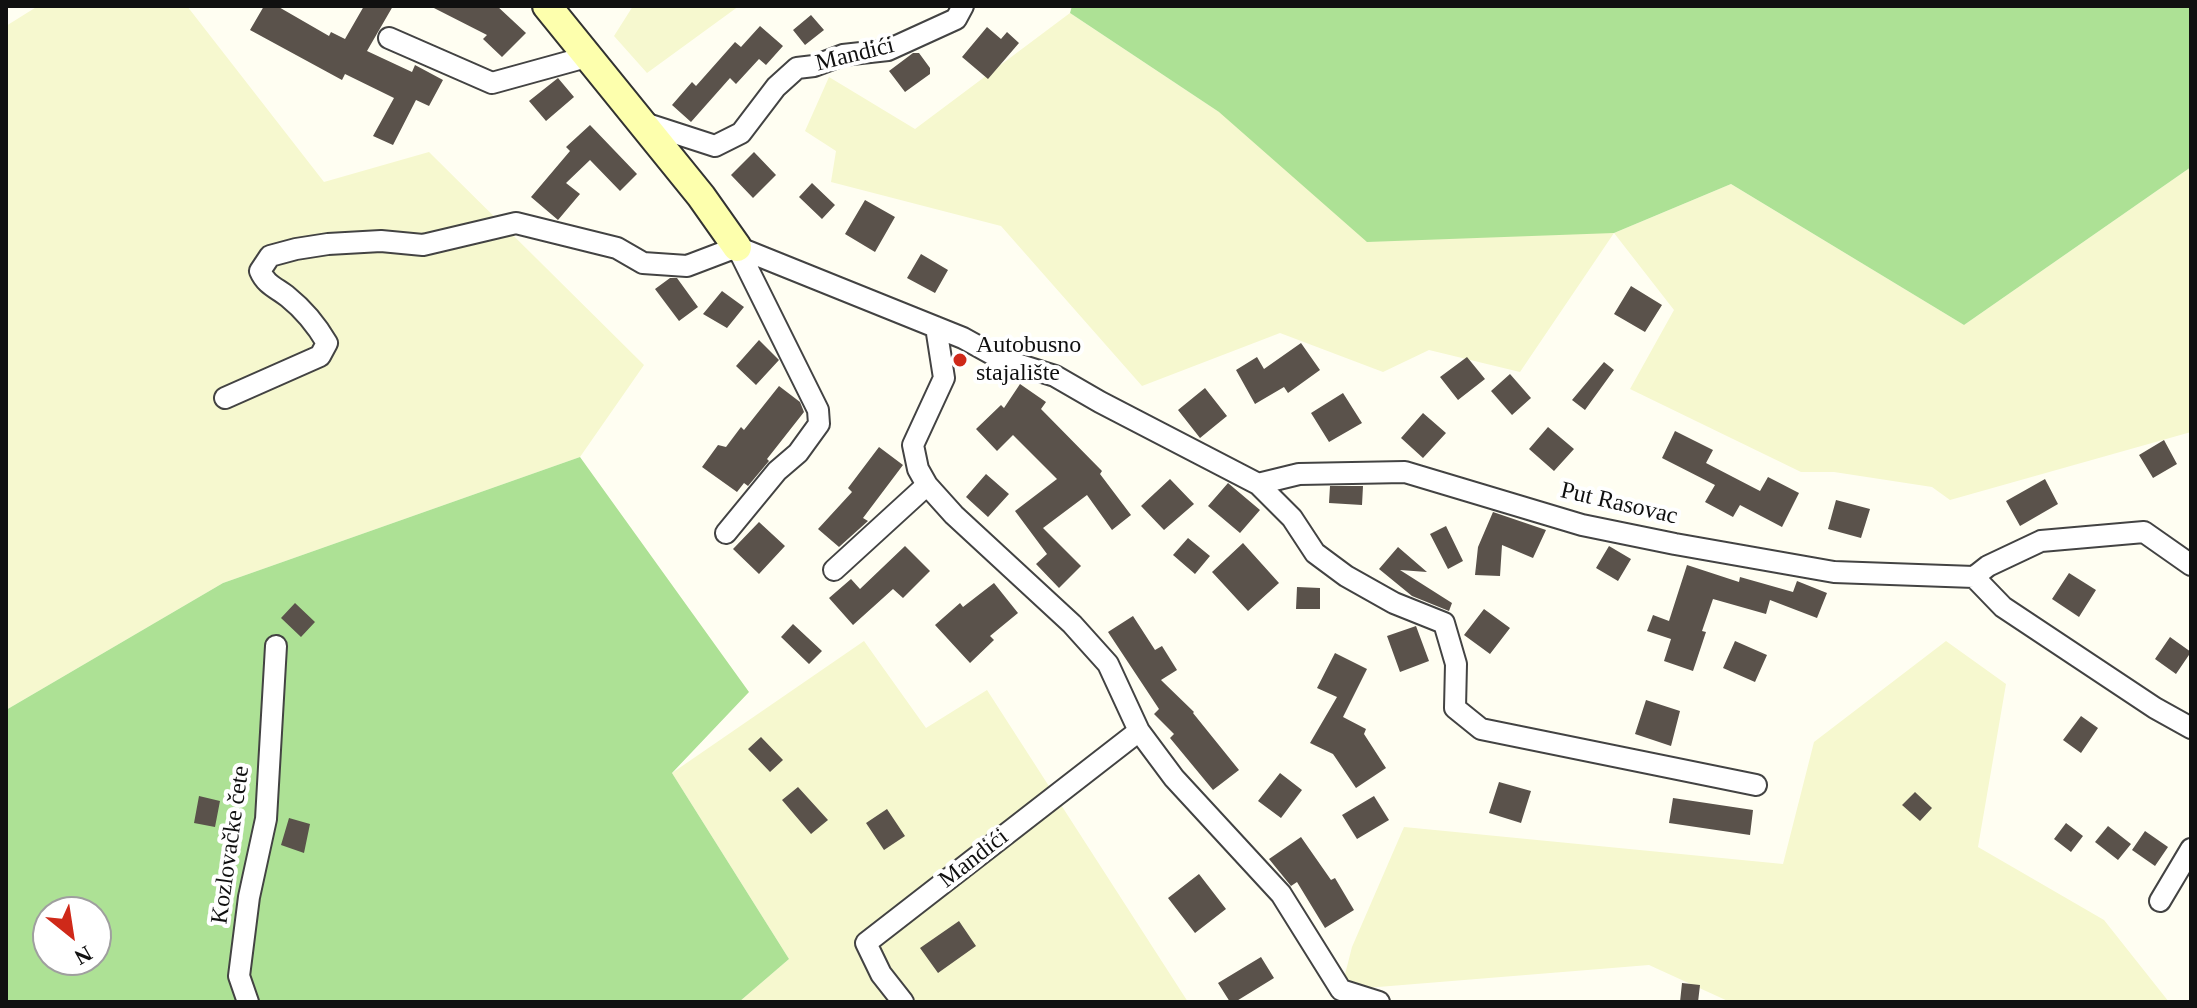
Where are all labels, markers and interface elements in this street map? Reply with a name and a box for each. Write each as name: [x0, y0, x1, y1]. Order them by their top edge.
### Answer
street label: Mandići: [813, 31, 897, 79]
place label: Autobusno stajalište: [976, 332, 1081, 388]
marker: Autobusno stajalište: [951, 351, 969, 369]
street label: Put Rasovac: [1558, 477, 1680, 531]
street label: Kozlovačke čete: [206, 764, 256, 926]
street label: Mandići: [934, 823, 1014, 895]
north arrow: [32, 896, 112, 976]
text: N: [70, 941, 96, 970]

